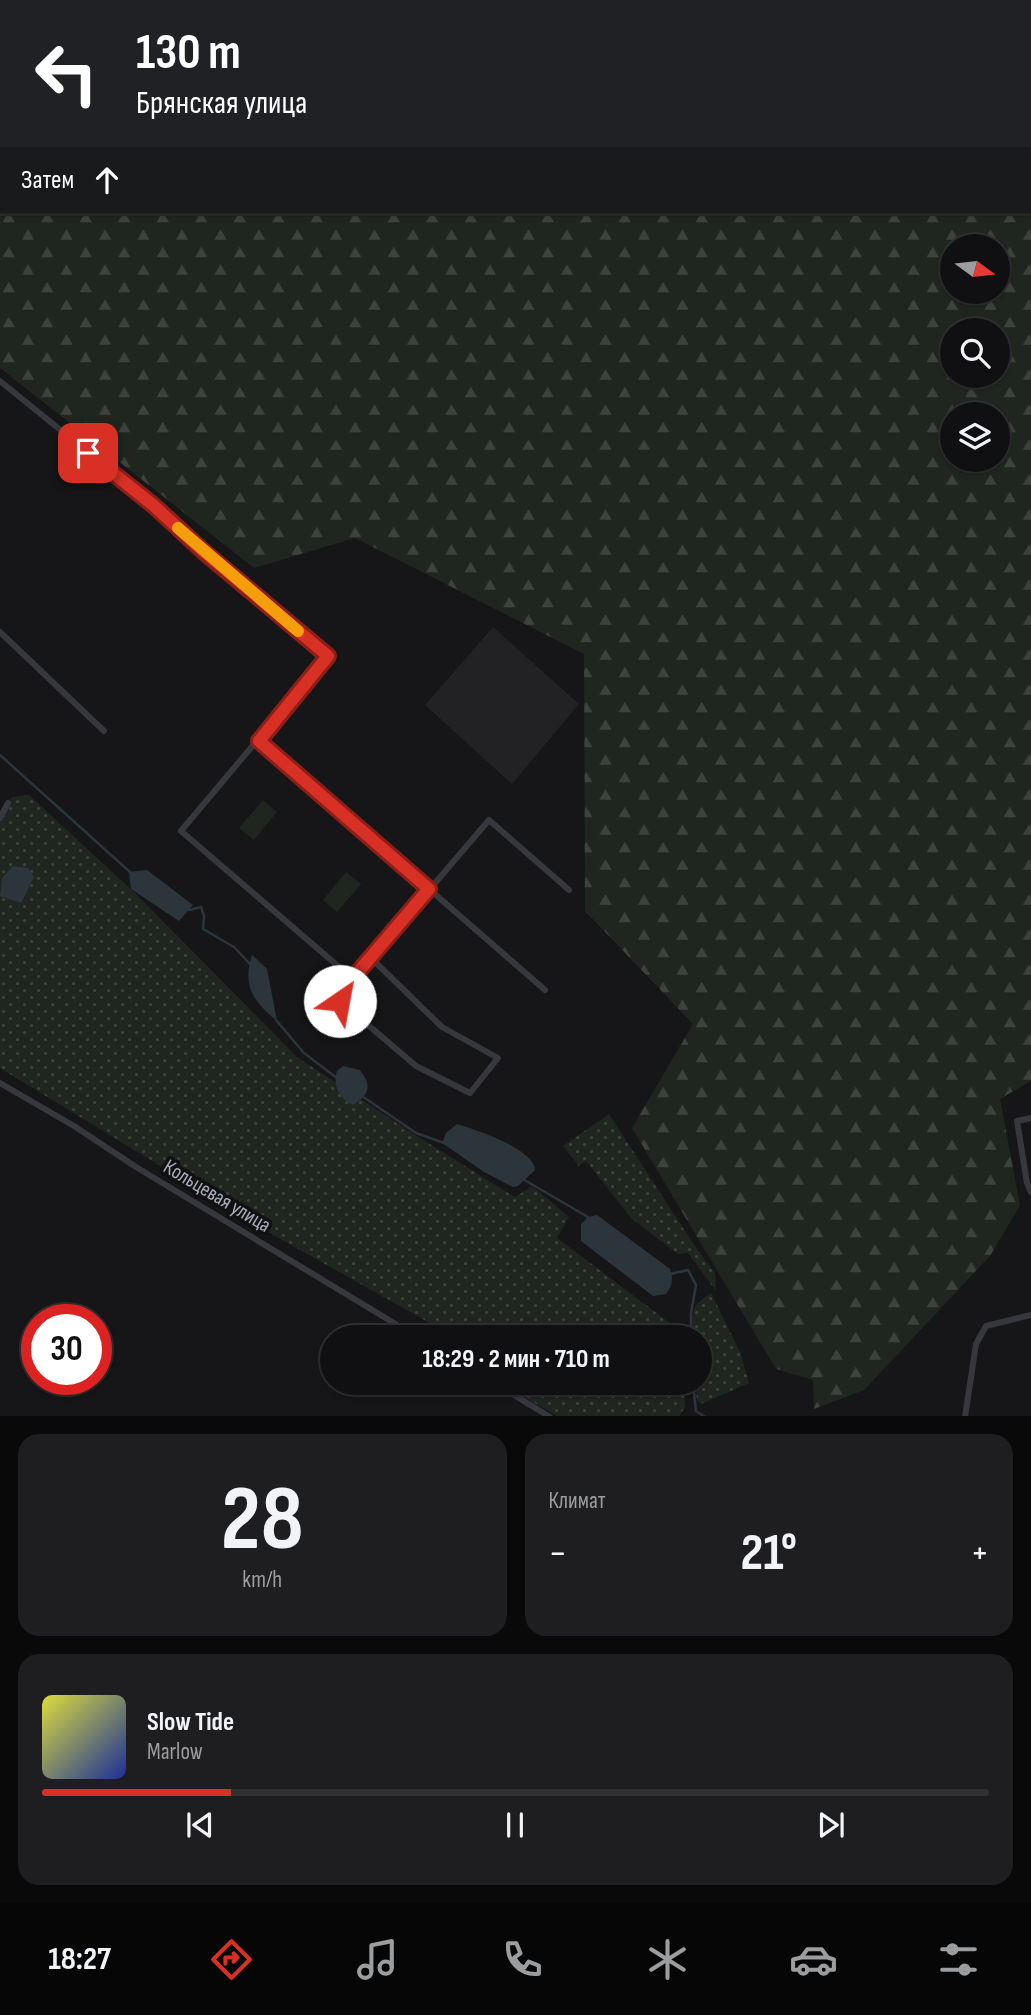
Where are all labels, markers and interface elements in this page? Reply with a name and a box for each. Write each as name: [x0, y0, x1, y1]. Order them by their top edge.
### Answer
text: 130 m: [136, 24, 241, 83]
icon: left: [21, 28, 112, 119]
text: Брянская улица: [136, 84, 307, 123]
icon: ahead: [88, 161, 126, 199]
text: Затем: [21, 165, 74, 196]
north arrow: [940, 234, 1010, 304]
map controls: [940, 234, 1010, 472]
button: search: [940, 318, 1010, 388]
button: layers: [940, 402, 1010, 472]
pin: [58, 423, 118, 483]
icon: arrive: [69, 434, 107, 472]
position arrow: [303, 964, 377, 1038]
street label: Кольцевая улица: [159, 1154, 275, 1238]
speed limit sign: 30: [21, 1304, 112, 1395]
text: 18:29 · 2 мин · 710 m: [422, 1344, 610, 1375]
text: 28: [221, 1466, 304, 1575]
text: Климат: [549, 1487, 606, 1515]
text: 21°: [741, 1522, 797, 1585]
text: −: [549, 1531, 567, 1576]
text: +: [970, 1531, 989, 1576]
text: km/h: [242, 1566, 282, 1594]
text: Slow Tide: [147, 1707, 234, 1738]
text: Marlow: [147, 1738, 203, 1766]
icon: previous: [181, 1806, 219, 1844]
icon: pause: [496, 1806, 534, 1844]
icon: next: [812, 1806, 850, 1844]
icon: directions: [207, 1935, 256, 1984]
icon: music: [353, 1935, 402, 1984]
icon: phone: [498, 1935, 547, 1984]
icon: climate: [643, 1935, 692, 1984]
icon: car: [789, 1935, 838, 1984]
icon: filters: [934, 1935, 983, 1984]
text: 18:27: [48, 1940, 111, 1979]

